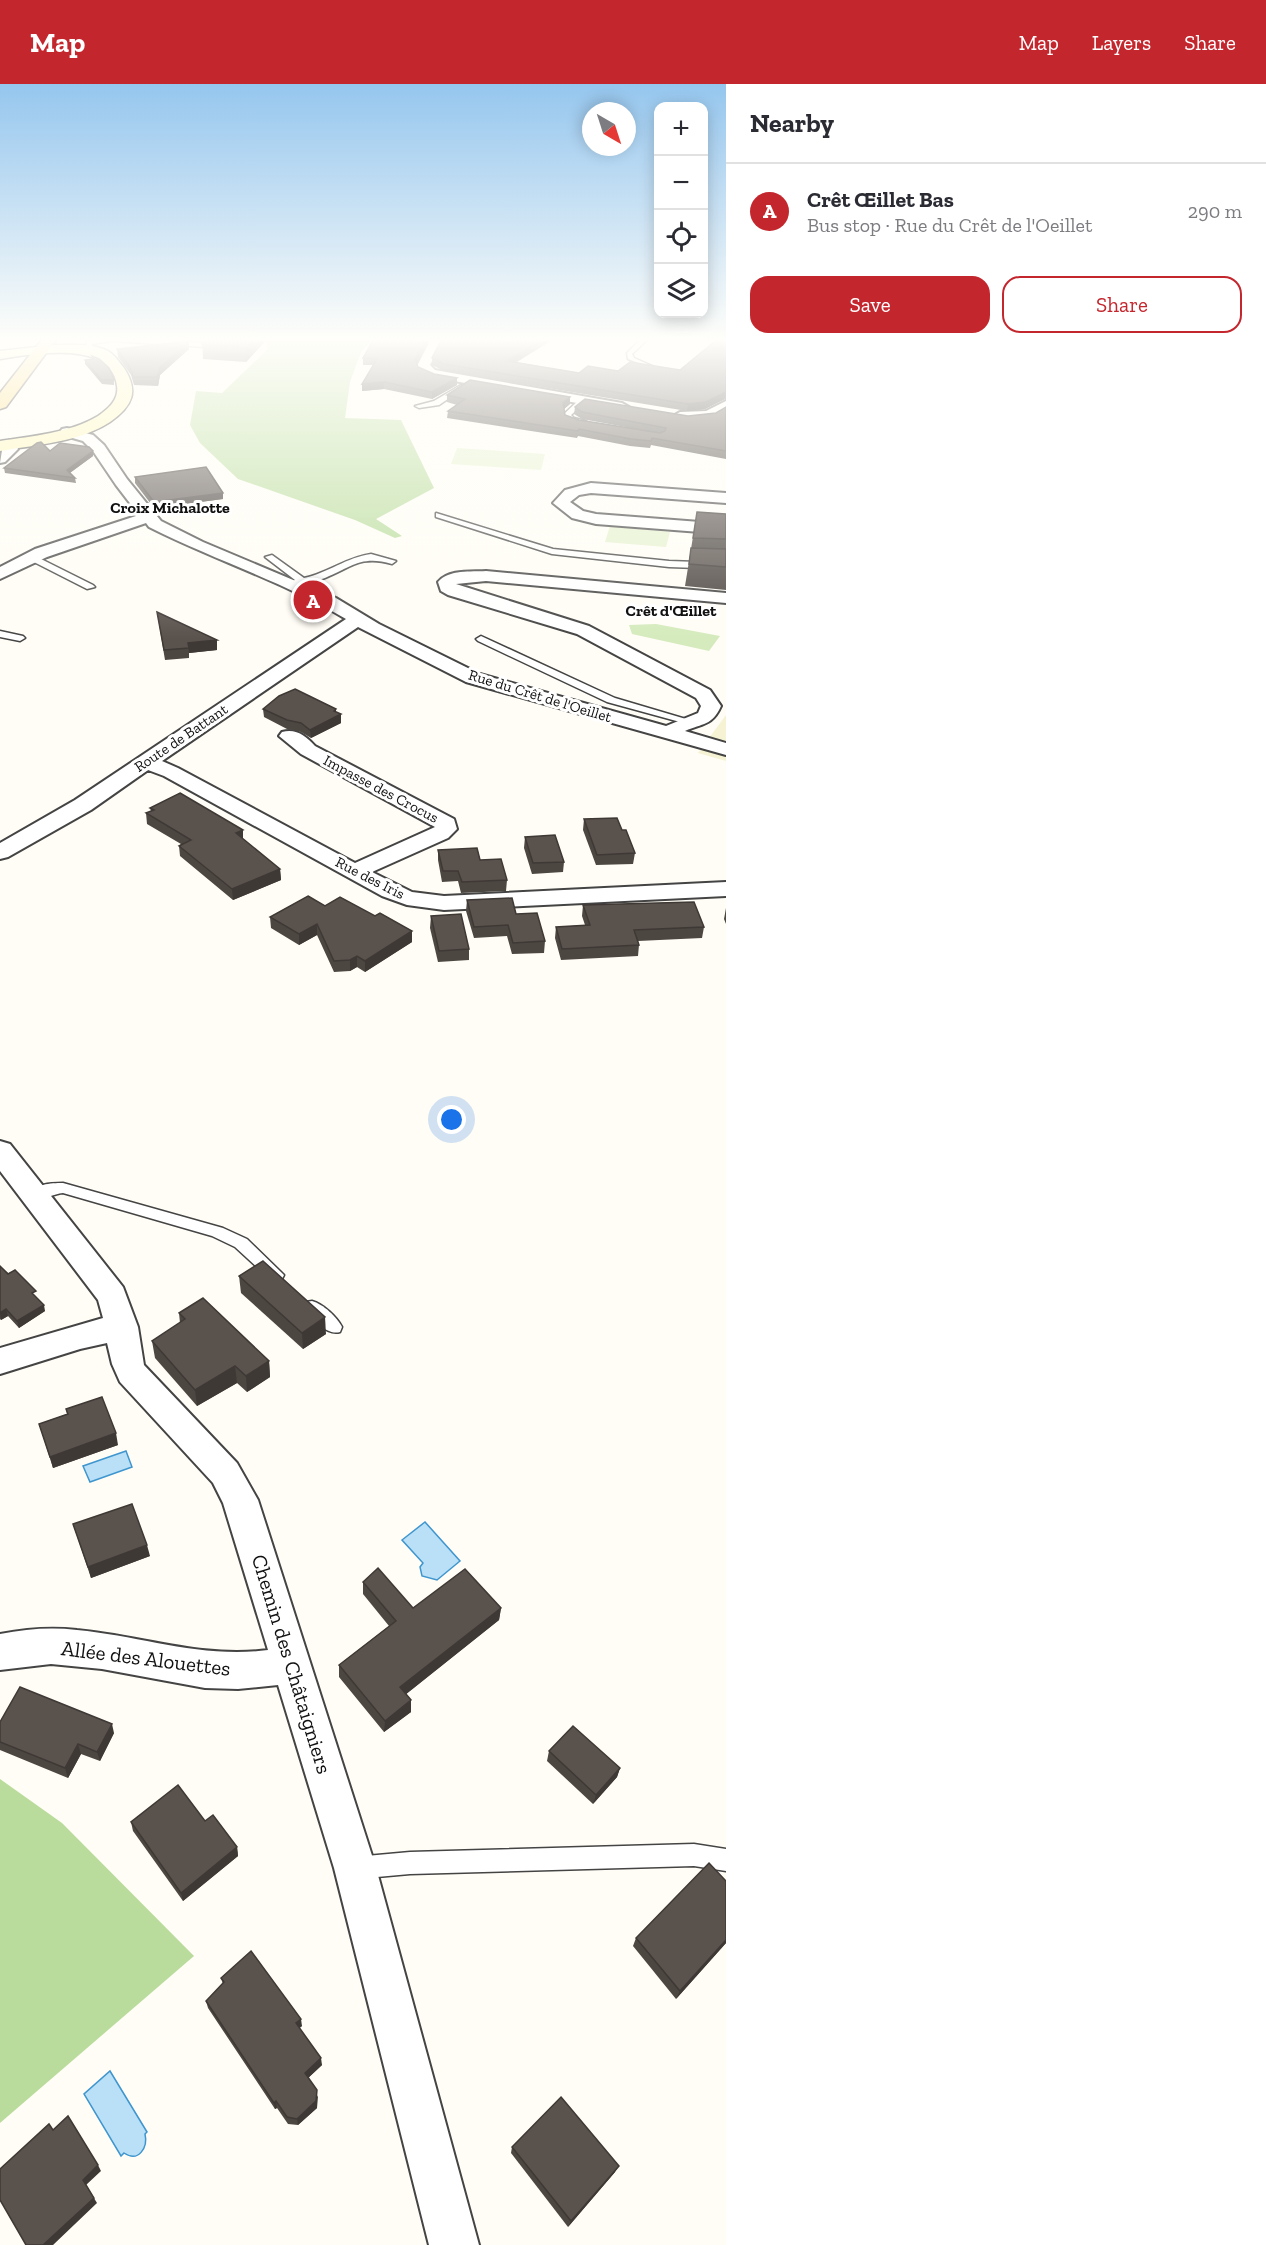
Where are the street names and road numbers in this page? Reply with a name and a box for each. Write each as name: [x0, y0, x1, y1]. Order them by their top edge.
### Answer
street label: Rue du Crêt de l'Oeillet: [466, 666, 614, 726]
street label: Route de Battant: [131, 700, 231, 776]
street label: Impasse des Crocus: [320, 751, 442, 827]
street label: Rue des Iris: [332, 853, 408, 903]
street label: Chemin des Châtaigniers: [247, 1551, 337, 1777]
street label: Allée des Alouettes: [60, 1635, 232, 1681]

